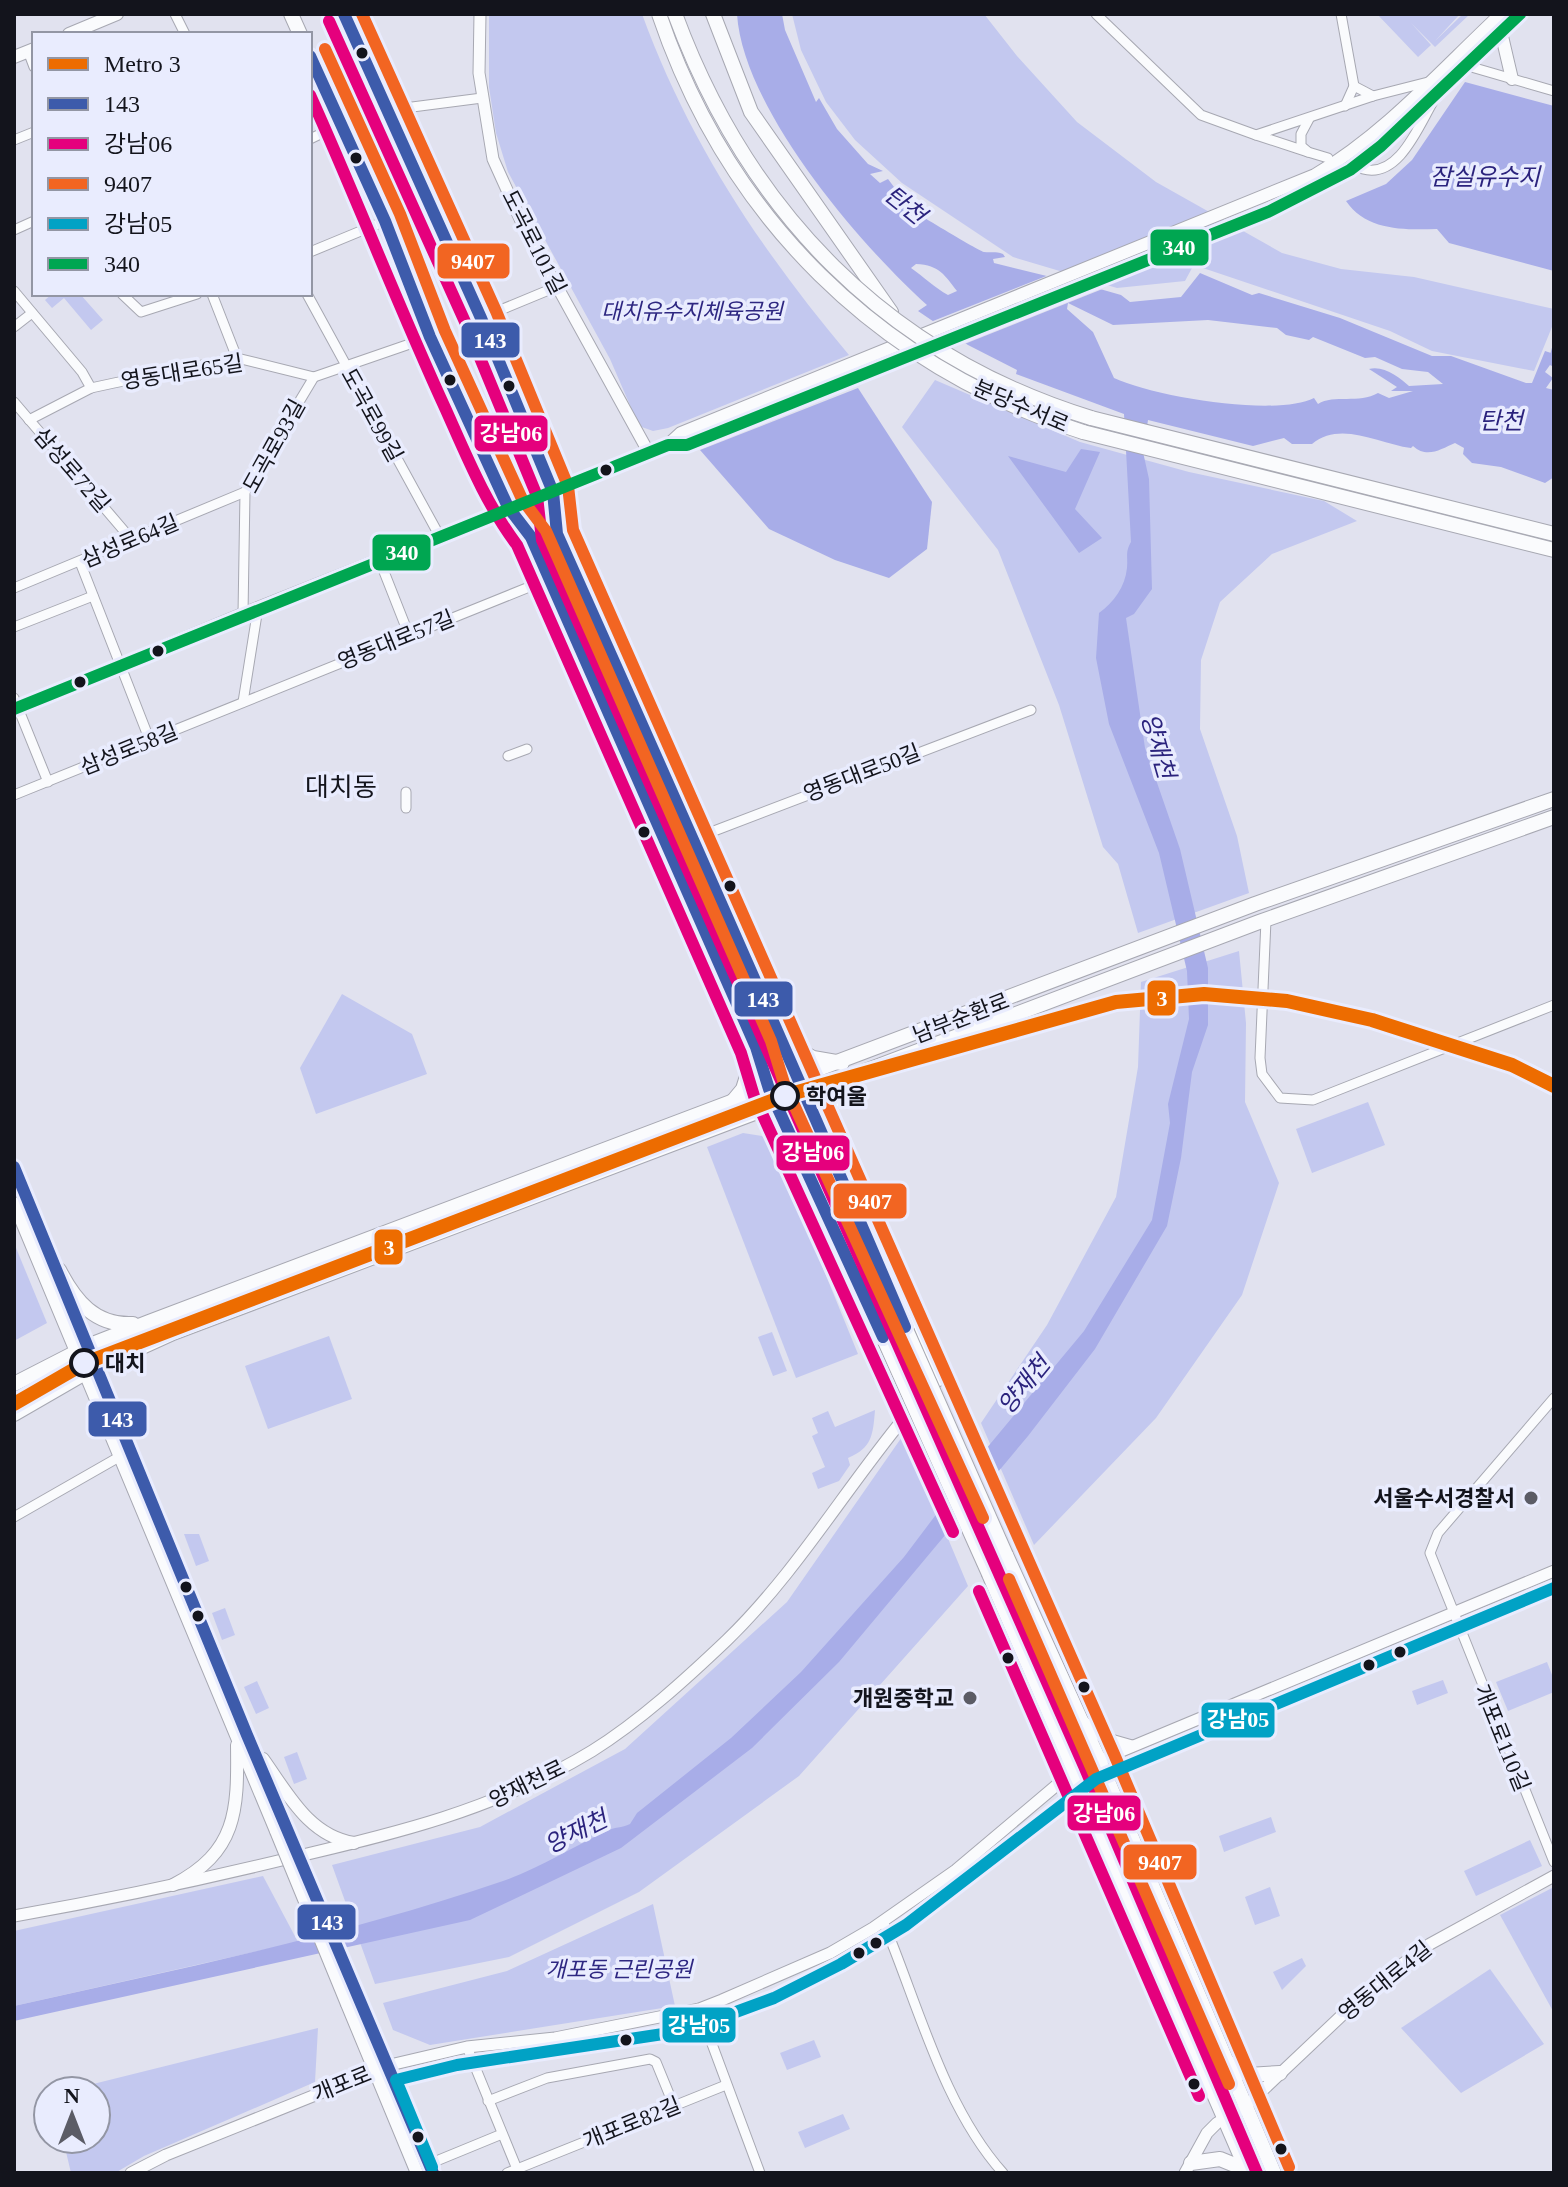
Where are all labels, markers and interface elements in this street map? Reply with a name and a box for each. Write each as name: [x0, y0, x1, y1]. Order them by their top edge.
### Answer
legend: [32, 32, 312, 296]
unlabelled marker: [354, 45, 370, 61]
text: Metro 3: [104, 51, 181, 77]
text: 143: [104, 91, 140, 117]
text: 강남06: [104, 131, 172, 157]
unlabelled marker: [348, 150, 364, 166]
water label: 잠실유수지: [1430, 164, 1542, 190]
text: 9407: [104, 171, 152, 197]
water label: 탄천: [880, 181, 933, 231]
street label: 도곡로101길: [497, 186, 571, 298]
text: 강남05: [104, 211, 172, 237]
line badge: 340: [1149, 228, 1210, 267]
text: 340: [1163, 235, 1196, 260]
line badge: 9407: [436, 242, 511, 280]
text: 9407: [451, 249, 495, 274]
text: 340: [104, 251, 140, 277]
park label: 대치유수지체육공원: [601, 299, 785, 324]
line badge: 143: [460, 321, 521, 359]
text: 143: [474, 328, 507, 353]
street label: 영동대로65길: [119, 350, 245, 394]
street label: 도곡로99길: [336, 364, 408, 466]
unlabelled marker: [442, 372, 458, 388]
street label: 분당수서로: [970, 375, 1072, 437]
unlabelled marker: [501, 378, 517, 394]
street label: 도곡로93길: [238, 395, 310, 497]
water label: 탄천: [1479, 408, 1526, 434]
line badge: 강남06: [473, 414, 549, 453]
text: 강남06: [480, 421, 542, 446]
street label: 삼성로72길: [29, 423, 115, 517]
unlabelled marker: [598, 462, 614, 478]
street label: 삼성로64길: [78, 509, 182, 573]
line badge: 340: [371, 533, 432, 572]
text: 340: [386, 540, 419, 565]
street label: 영동대로57길: [334, 605, 458, 675]
unlabelled marker: [150, 643, 166, 659]
unlabelled marker: [72, 674, 88, 690]
water label: 양재천: [1136, 711, 1180, 784]
street label: 삼성로58길: [77, 718, 181, 780]
street label: 영동대로50길: [800, 739, 924, 807]
district label: 대치동: [305, 773, 377, 802]
unlabelled marker: [636, 824, 652, 840]
unlabelled marker: [722, 878, 738, 894]
line badge: 3: [1146, 979, 1177, 1017]
line badge: 143: [733, 980, 794, 1018]
text: 3: [1157, 986, 1168, 1011]
text: 143: [747, 987, 780, 1012]
street label: 남부순환로: [909, 988, 1013, 1048]
marker: 학여울: [771, 1082, 799, 1110]
place label: 학여울: [806, 1084, 867, 1109]
line badge: 강남06: [775, 1134, 851, 1172]
text: 강남06: [782, 1140, 844, 1165]
line badge: 9407: [832, 1182, 908, 1220]
text: 9407: [848, 1189, 892, 1214]
line badge: 3: [373, 1228, 404, 1266]
text: 3: [384, 1235, 395, 1260]
marker: 대치: [70, 1349, 98, 1377]
water label: 양재천: [993, 1349, 1057, 1419]
place label: 대치: [105, 1351, 145, 1376]
line badge: 143: [87, 1400, 148, 1438]
text: 143: [101, 1407, 134, 1432]
place label: 서울수서경찰서: [1373, 1486, 1515, 1511]
marker: 서울수서경찰서: [1522, 1489, 1540, 1507]
unlabelled marker: [178, 1579, 194, 1595]
unlabelled marker: [190, 1608, 206, 1624]
unlabelled marker: [1392, 1644, 1408, 1660]
unlabelled marker: [1000, 1650, 1016, 1666]
unlabelled marker: [1361, 1657, 1377, 1673]
unlabelled marker: [1076, 1679, 1092, 1695]
street label: 개포로110길: [1469, 1681, 1535, 1795]
place label: 개원중학교: [853, 1686, 954, 1711]
marker: 개원중학교: [961, 1689, 979, 1707]
line badge: 강남05: [1200, 1701, 1276, 1739]
text: 강남05: [1207, 1707, 1269, 1732]
street label: 양재천로: [485, 1755, 569, 1813]
line badge: 강남06: [1066, 1794, 1142, 1832]
text: 강남06: [1073, 1801, 1135, 1826]
water label: 양재천: [541, 1805, 614, 1858]
line badge: 9407: [1122, 1843, 1198, 1881]
text: 9407: [1138, 1850, 1182, 1875]
line badge: 143: [296, 1903, 357, 1941]
text: 143: [311, 1910, 344, 1935]
unlabelled marker: [868, 1935, 884, 1951]
street label: 영동대로4길: [1334, 1936, 1436, 2026]
unlabelled marker: [851, 1945, 867, 1961]
park label: 개포동 근린공원: [545, 1957, 694, 1982]
line badge: 강남05: [661, 2006, 737, 2044]
text: 강남05: [668, 2013, 730, 2038]
unlabelled marker: [618, 2032, 634, 2048]
street label: 개포로: [309, 2061, 375, 2107]
north arrow: [32, 2075, 112, 2155]
unlabelled marker: [1186, 2076, 1202, 2092]
text: N: [64, 2083, 80, 2108]
street label: 개포로82길: [580, 2092, 684, 2154]
unlabelled marker: [410, 2129, 426, 2145]
unlabelled marker: [1273, 2141, 1289, 2157]

